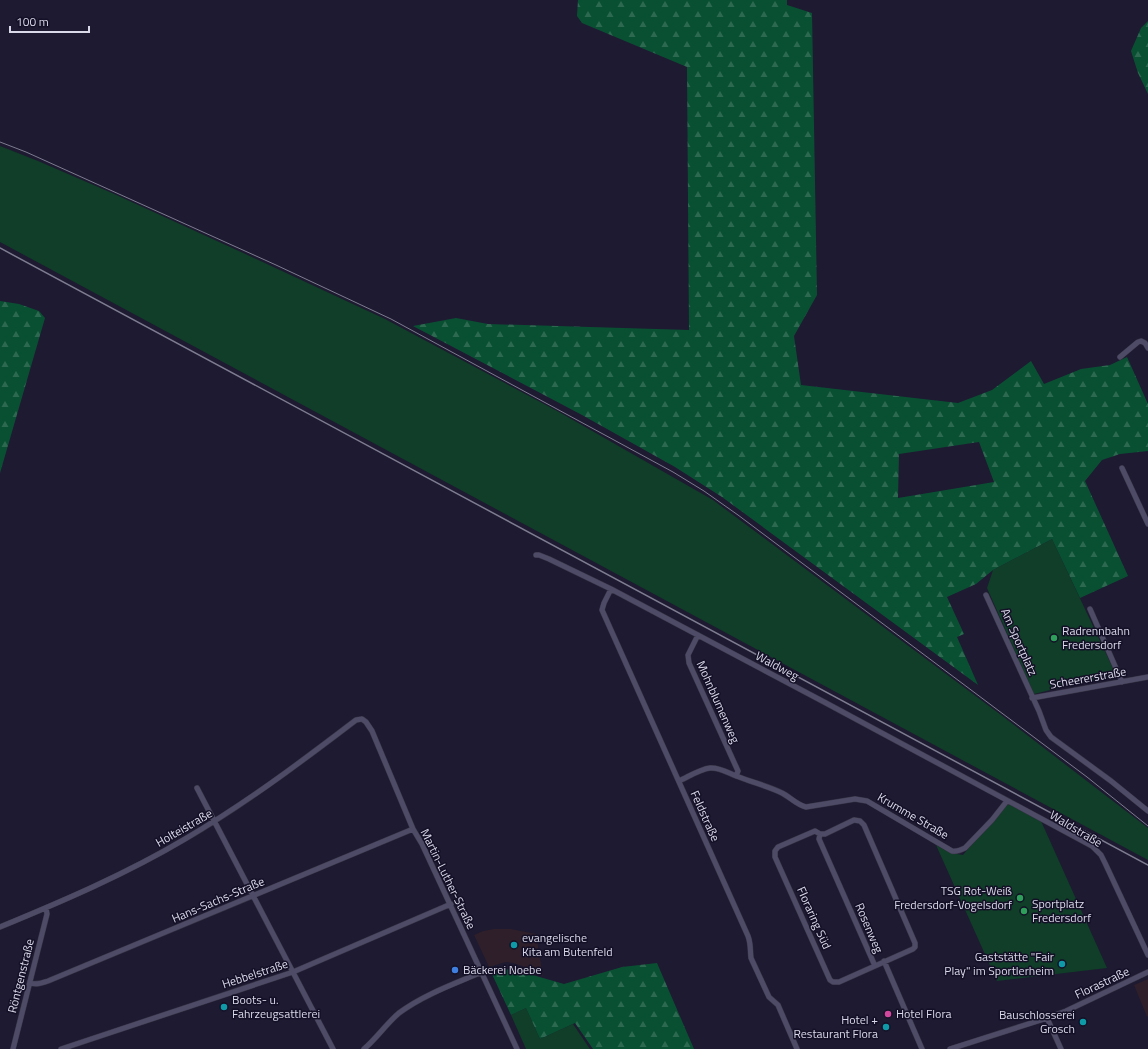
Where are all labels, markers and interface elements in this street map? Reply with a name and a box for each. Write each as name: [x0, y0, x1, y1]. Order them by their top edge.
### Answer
scale bar: [10, 8, 89, 34]
text: 100 m: [16, 12, 49, 31]
street label: Am Sportplatz: [996, 605, 1043, 679]
place label: Radrennbahn Fredersdorf: [1062, 621, 1130, 654]
marker: Radrennbahn Fredersdorf: [1049, 633, 1059, 643]
street label: Waldweg: [752, 646, 802, 685]
street label: Mohnblumenweg: [692, 658, 745, 746]
street label: Scheererstraße: [1048, 661, 1128, 694]
street label: Feldstraße: [686, 787, 725, 844]
street label: Krumme Straße: [874, 787, 953, 844]
street label: Holteistraße: [152, 804, 216, 852]
street label: Waldstraße: [1046, 805, 1106, 852]
street label: Martin-Luther-Straße: [416, 825, 481, 932]
street label: Hans-Sachs-Straße: [168, 871, 267, 928]
place label: TSG Rot-Weiß Fredersdorf-Vogelsdorf: [894, 881, 1012, 914]
street label: Floraring Süd: [792, 883, 837, 952]
marker: TSG Rot-Weiß Fredersdorf-Vogelsdorf: [1015, 893, 1025, 903]
place label: Sportplatz Fredersdorf: [1032, 894, 1091, 927]
street label: Rosenweg: [850, 900, 889, 956]
marker: Sportplatz Fredersdorf: [1019, 906, 1029, 916]
place label: evangelische Kita am Butenfeld: [522, 928, 613, 961]
street label: Röntgenstraße: [2, 937, 39, 1015]
marker: evangelische Kita am Butenfeld: [509, 940, 519, 950]
place label: Gaststätte "Fair Play" im Sportlerheim: [944, 947, 1054, 980]
street label: Hebbelstraße: [219, 954, 290, 993]
marker: Gaststätte "Fair Play" im Sportlerheim: [1057, 959, 1067, 969]
place label: Bäckerei Noebe: [463, 960, 541, 979]
street label: Florastraße: [1071, 962, 1132, 1004]
marker: Bäckerei Noebe: [450, 965, 460, 975]
place label: Boots- u. Fahrzeugsattlerei: [232, 990, 320, 1023]
marker: Boots- u. Fahrzeugsattlerei: [219, 1002, 229, 1012]
place label: Hotel Flora: [896, 1004, 952, 1023]
place label: Bauschlosserei Grosch: [999, 1005, 1075, 1038]
marker: Hotel Flora: [883, 1009, 893, 1019]
place label: Hotel + Restaurant Flora: [793, 1010, 878, 1043]
marker: Bauschlosserei Grosch: [1078, 1017, 1088, 1027]
marker: Hotel + Restaurant Flora: [881, 1022, 891, 1032]

